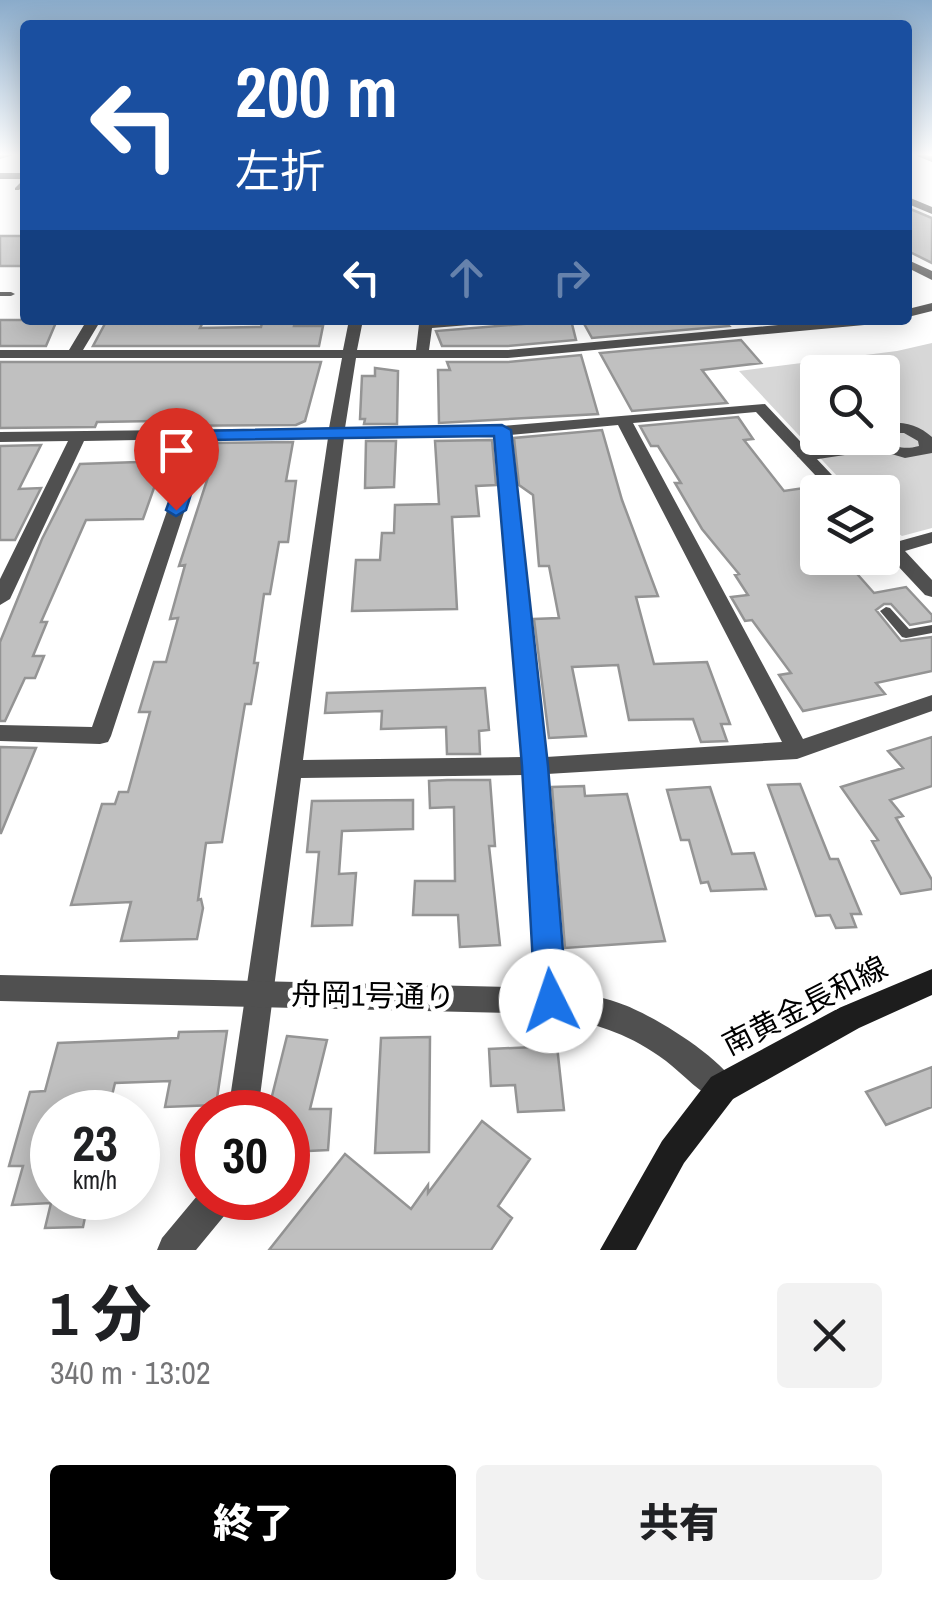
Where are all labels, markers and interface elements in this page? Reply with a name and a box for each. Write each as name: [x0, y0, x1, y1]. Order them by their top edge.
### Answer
text: 200 m: [235, 45, 398, 139]
icon: left: [70, 60, 200, 190]
text: 左折: [235, 140, 325, 201]
icon: left: [334, 250, 389, 305]
icon: ahead: [439, 250, 494, 305]
icon: right: [544, 250, 599, 305]
map controls: [800, 355, 900, 575]
button: search: [800, 355, 900, 455]
pin: [134, 408, 219, 511]
icon: arrive: [149, 423, 204, 478]
button: layers: [800, 475, 900, 575]
street label: 南黄金長和線: [715, 946, 894, 1064]
position arrow: [499, 949, 603, 1053]
street label: 舟岡1号通り: [291, 974, 455, 1016]
speed limit sign: 30: [180, 1090, 310, 1220]
text: 23: [72, 1109, 118, 1177]
text: km/h: [73, 1163, 117, 1197]
text: 1 分: [50, 1273, 151, 1354]
button: close: [777, 1283, 882, 1388]
text: 340 m · 13:02: [50, 1351, 210, 1394]
button: 終了: [50, 1465, 456, 1580]
button: 共有: [476, 1465, 882, 1580]

